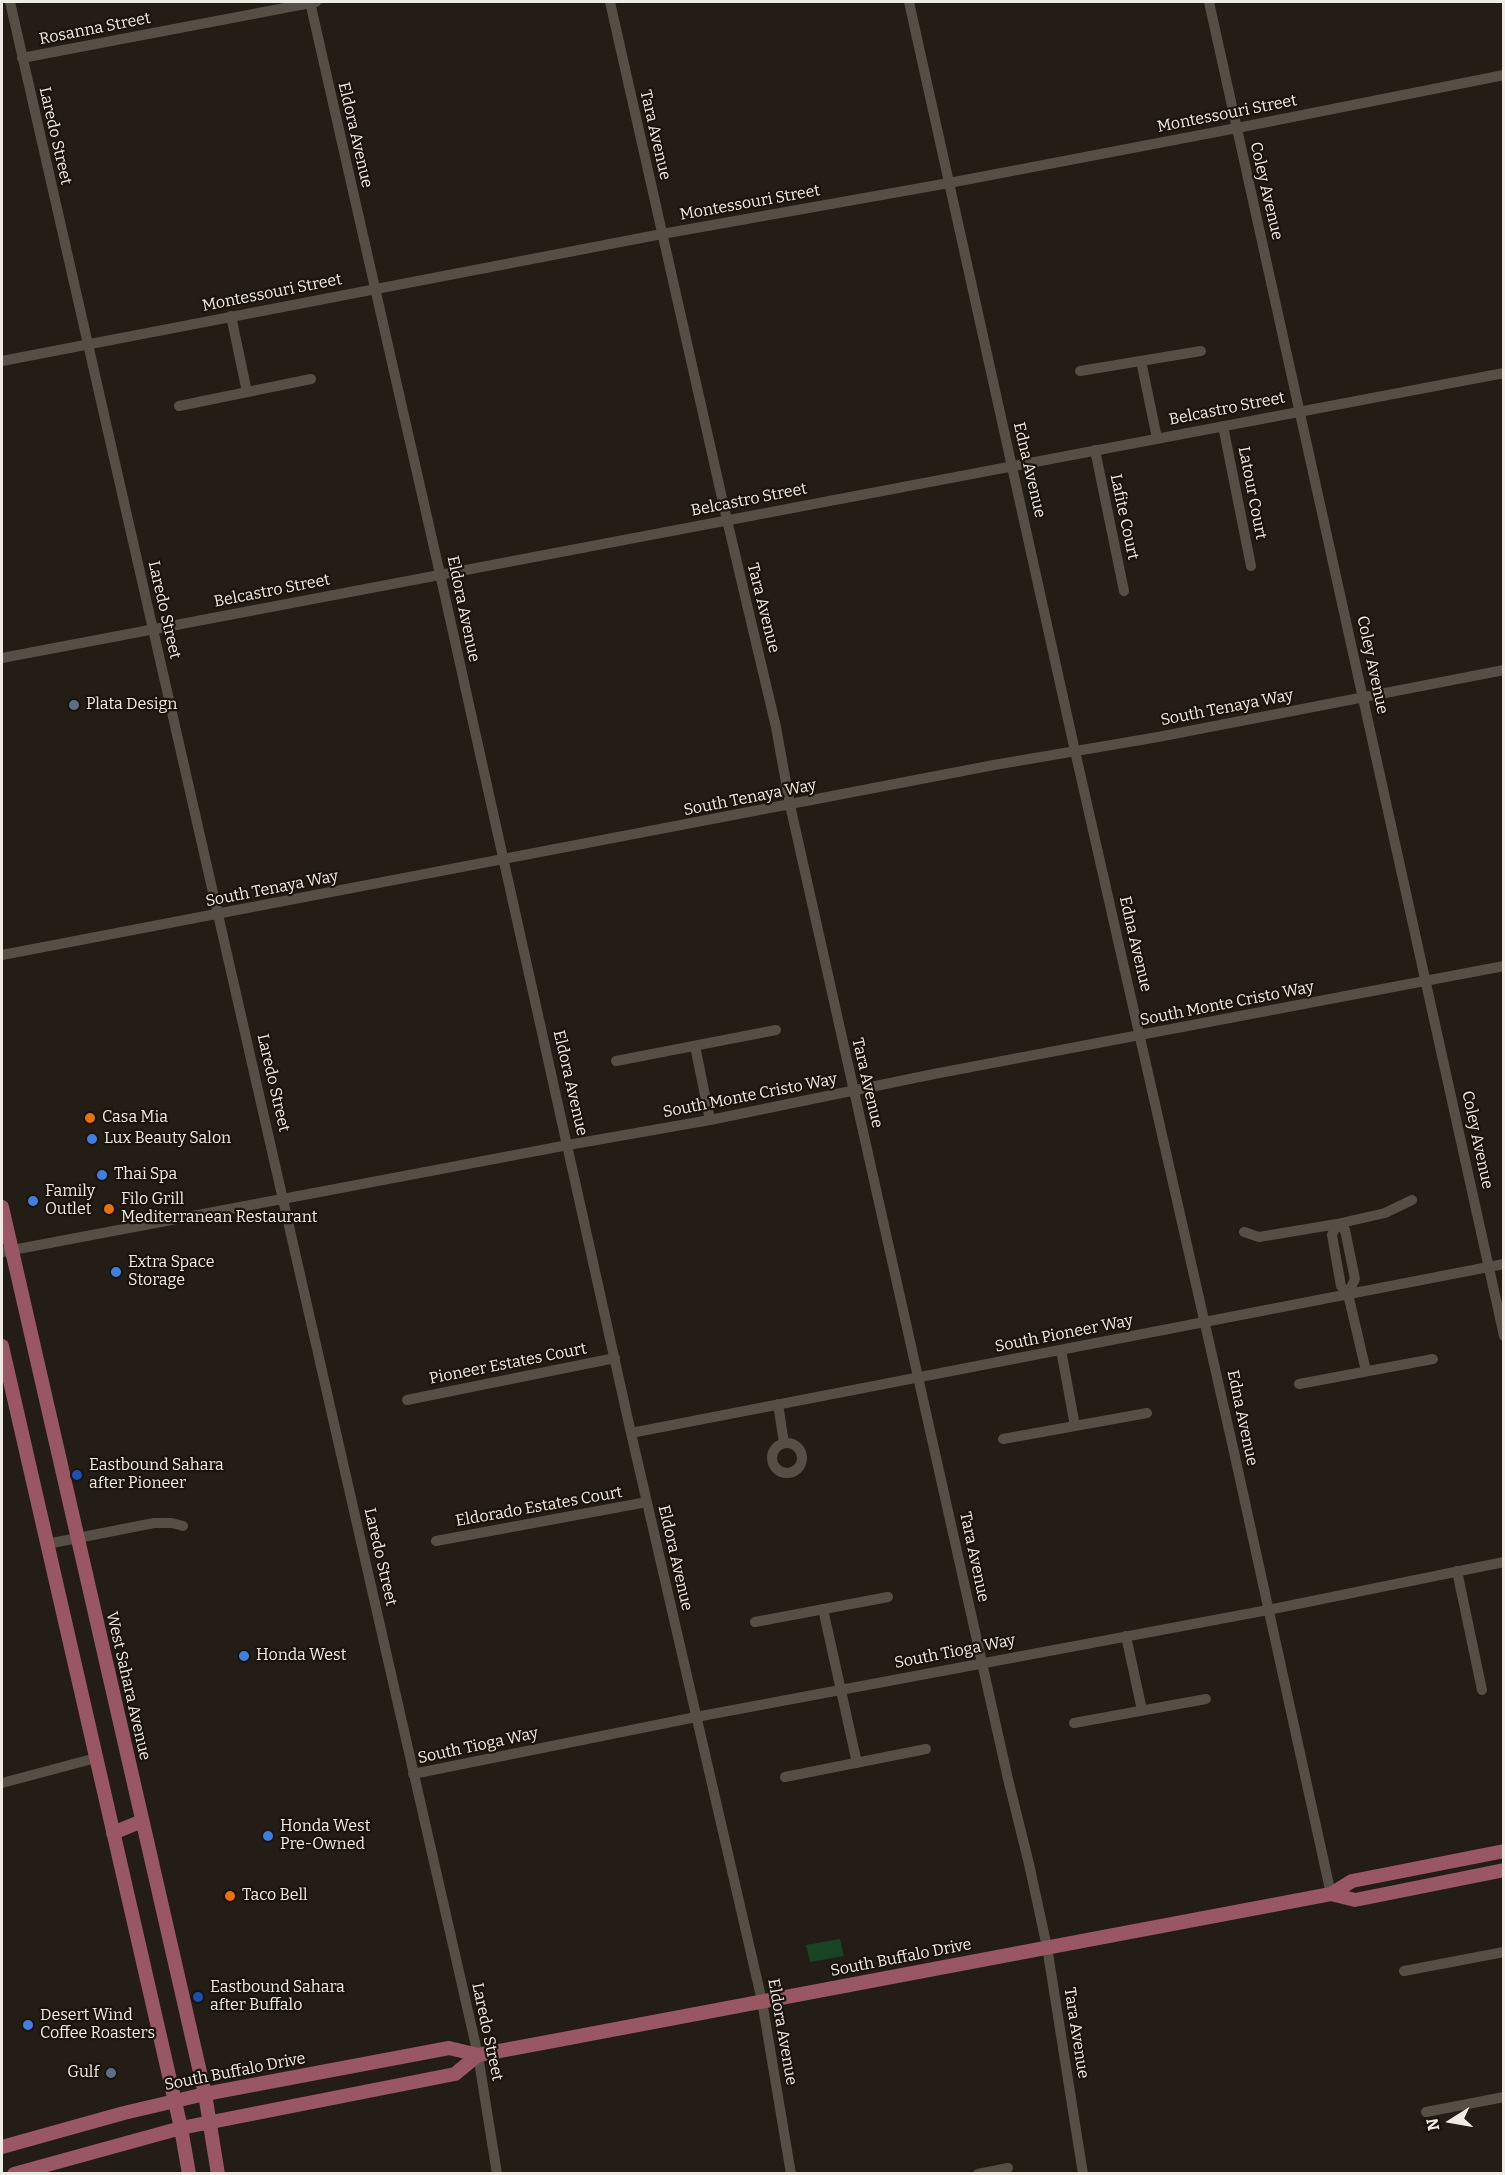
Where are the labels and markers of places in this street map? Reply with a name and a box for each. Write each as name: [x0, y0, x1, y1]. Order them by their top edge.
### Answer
place label: Plata Design: [86, 695, 177, 715]
marker: Plata Design: [67, 698, 81, 712]
place label: Casa Mia: [102, 1108, 168, 1128]
marker: Casa Mia: [83, 1111, 97, 1125]
place label: Lux Beauty Salon: [104, 1129, 231, 1149]
marker: Lux Beauty Salon: [85, 1132, 99, 1146]
place label: Thai Spa: [114, 1165, 177, 1185]
marker: Thai Spa: [95, 1168, 109, 1182]
place label: Family Outlet: [45, 1182, 95, 1220]
place label: Filo Grill Mediterranean Restaurant: [121, 1190, 318, 1228]
marker: Family Outlet: [26, 1194, 40, 1208]
marker: Filo Grill Mediterranean Restaurant: [102, 1202, 116, 1216]
place label: Extra Space Storage: [128, 1253, 214, 1291]
marker: Extra Space Storage: [109, 1265, 123, 1279]
place label: Eastbound Sahara after Pioneer: [89, 1456, 224, 1494]
marker: Eastbound Sahara after Pioneer: [70, 1468, 84, 1482]
place label: Honda West: [256, 1646, 346, 1666]
marker: Honda West: [237, 1649, 251, 1663]
place label: Honda West Pre-Owned: [280, 1817, 370, 1855]
marker: Honda West Pre-Owned: [261, 1829, 275, 1843]
place label: Taco Bell: [242, 1886, 308, 1906]
marker: Taco Bell: [223, 1889, 237, 1903]
place label: Eastbound Sahara after Buffalo: [210, 1978, 345, 2016]
marker: Eastbound Sahara after Buffalo: [191, 1990, 205, 2004]
place label: Desert Wind Coffee Roasters: [40, 2006, 155, 2044]
marker: Desert Wind Coffee Roasters: [21, 2018, 35, 2032]
place label: Gulf: [67, 2063, 99, 2083]
marker: Gulf: [104, 2066, 118, 2080]

